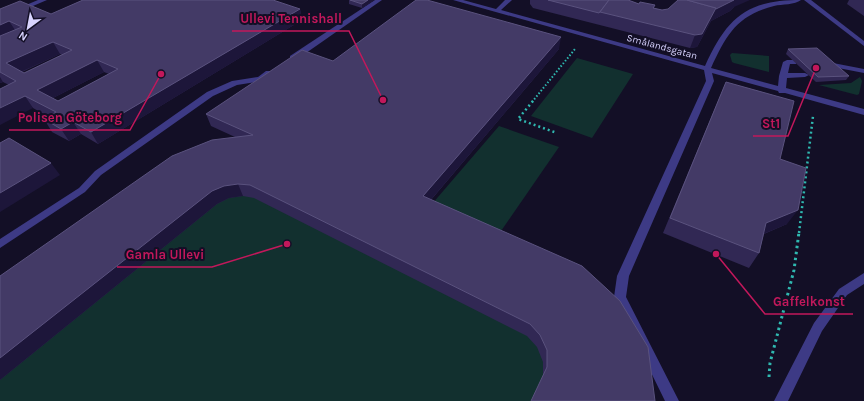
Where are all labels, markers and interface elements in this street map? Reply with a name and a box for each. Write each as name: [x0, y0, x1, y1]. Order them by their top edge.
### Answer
callout: Ullevi Tennishall: [232, 6, 349, 31]
north arrow: [8, 8, 48, 48]
text: Ullevi Tennishall: [240, 11, 342, 26]
text: N: [16, 28, 30, 44]
street label: Smålandsgatan: [625, 32, 699, 62]
callout: Polisen Göteborg: [9, 105, 130, 130]
text: Polisen Göteborg: [18, 110, 123, 125]
callout: St1: [753, 111, 788, 136]
text: St1: [762, 116, 780, 131]
callout: Gamla Ullevi: [117, 242, 212, 267]
text: Gamla Ullevi: [126, 247, 204, 262]
callout: Gaffelkonst: [765, 289, 853, 314]
text: Gaffelkonst: [773, 294, 845, 309]

